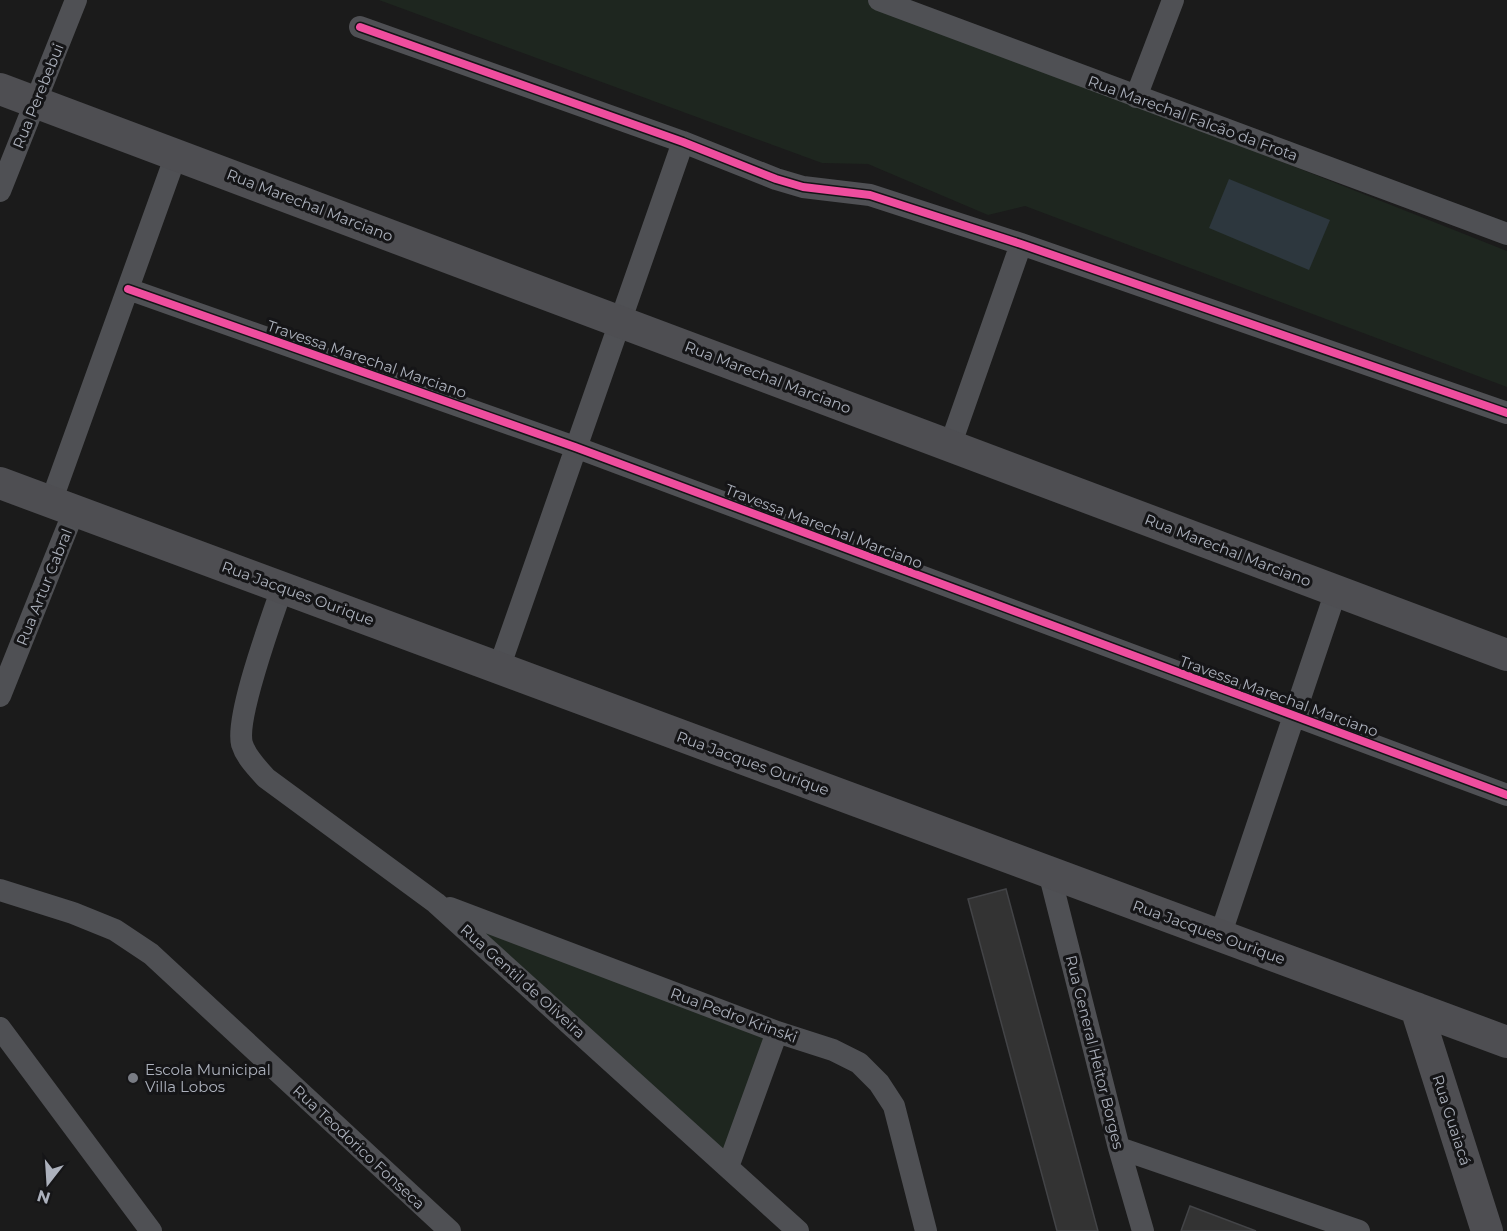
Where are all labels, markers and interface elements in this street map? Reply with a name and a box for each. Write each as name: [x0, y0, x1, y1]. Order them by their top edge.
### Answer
street label: Rua Perebebui: [8, 41, 68, 151]
street label: Rua Marechal Falcão da Frota: [1085, 71, 1301, 165]
street label: Rua Marechal Marciano: [224, 164, 396, 246]
street label: Travessa Marechal Marciano: [265, 316, 469, 402]
street label: Rua Marechal Marciano: [682, 336, 854, 418]
street label: Travessa Marechal Marciano: [723, 480, 925, 572]
street label: Rua Marechal Marciano: [1142, 509, 1314, 591]
street label: Rua Artur Cabral: [12, 526, 76, 648]
street label: Rua Jacques Ourique: [219, 557, 377, 629]
street label: Travessa Marechal Marciano: [1177, 651, 1381, 741]
street label: Rua Jacques Ourique: [674, 727, 832, 799]
street label: Rua Jacques Ourique: [1130, 896, 1288, 968]
street label: Rua Gentil de Oliveira: [457, 920, 589, 1042]
street label: Rua General Heitor Borges: [1062, 953, 1128, 1151]
street label: Rua Pedro Krinski: [668, 983, 800, 1047]
place label: Escola Municipal Villa Lobos: [145, 1060, 271, 1096]
marker: Escola Municipal Villa Lobos: [126, 1071, 140, 1085]
street label: Rua Guaiacá: [1428, 1072, 1476, 1168]
street label: Rua Teodorico Fonseca: [289, 1081, 429, 1213]
north arrow: [18, 1153, 78, 1213]
text: N: [35, 1186, 53, 1208]

